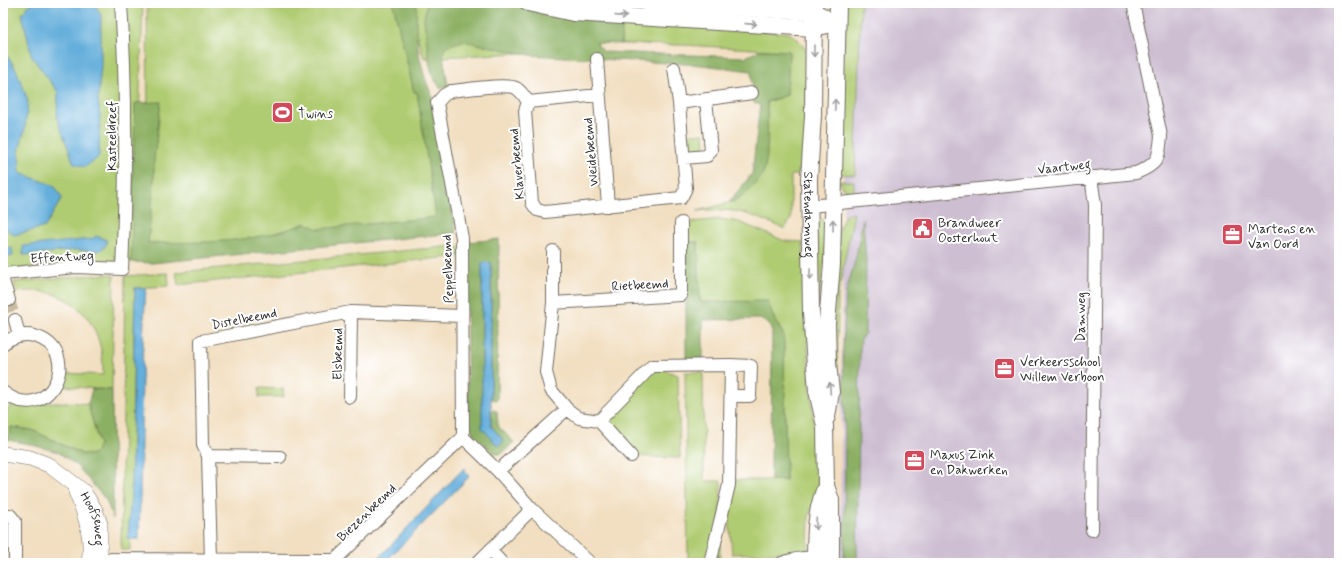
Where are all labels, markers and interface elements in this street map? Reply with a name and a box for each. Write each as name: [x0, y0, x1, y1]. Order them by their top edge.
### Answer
one-way arrow: [614, 13, 627, 20]
one-way arrow: [744, 21, 757, 28]
one-way arrow: [810, 44, 818, 57]
one-way arrow: [831, 99, 839, 112]
sports icon: Twins: [270, 100, 296, 126]
street label: Kasteeldreef: [104, 101, 121, 171]
place label: Twins: [298, 106, 333, 123]
street label: Weidebeemd: [580, 117, 603, 187]
street label: Klaverbeemd: [506, 127, 529, 200]
street label: Vaartweg: [1037, 156, 1092, 181]
street label: Statendamweg: [798, 171, 817, 258]
place label: Brandweer Oosterhout: [938, 215, 1002, 247]
public building icon: Brandweer Oosterhout: [909, 216, 935, 242]
one-way arrow: [829, 219, 837, 232]
place label: Martens en Van Oord: [1248, 221, 1316, 253]
office icon: Martens en Van Oord: [1219, 222, 1245, 248]
street label: Peppelbeemd: [439, 234, 458, 304]
street label: Effentweg: [30, 247, 95, 269]
one-way arrow: [806, 267, 814, 280]
street label: Rietbeemd: [611, 276, 669, 295]
street label: Damweg: [1073, 292, 1090, 342]
street label: Distelbeemd: [210, 305, 278, 334]
street label: Elsbeemd: [330, 328, 347, 380]
place label: Verkeersschool Willem Verboon: [1020, 354, 1105, 386]
office icon: Verkeersschool Willem Verboon: [991, 355, 1017, 381]
one-way arrow: [826, 382, 834, 395]
place label: Maxus Zink en Dakwerken: [930, 447, 1008, 479]
office icon: Maxus Zink en Dakwerken: [901, 448, 927, 474]
street label: Biezenbeemd: [334, 480, 400, 546]
street label: Hoofseweg: [76, 489, 107, 546]
one-way arrow: [812, 517, 820, 530]

